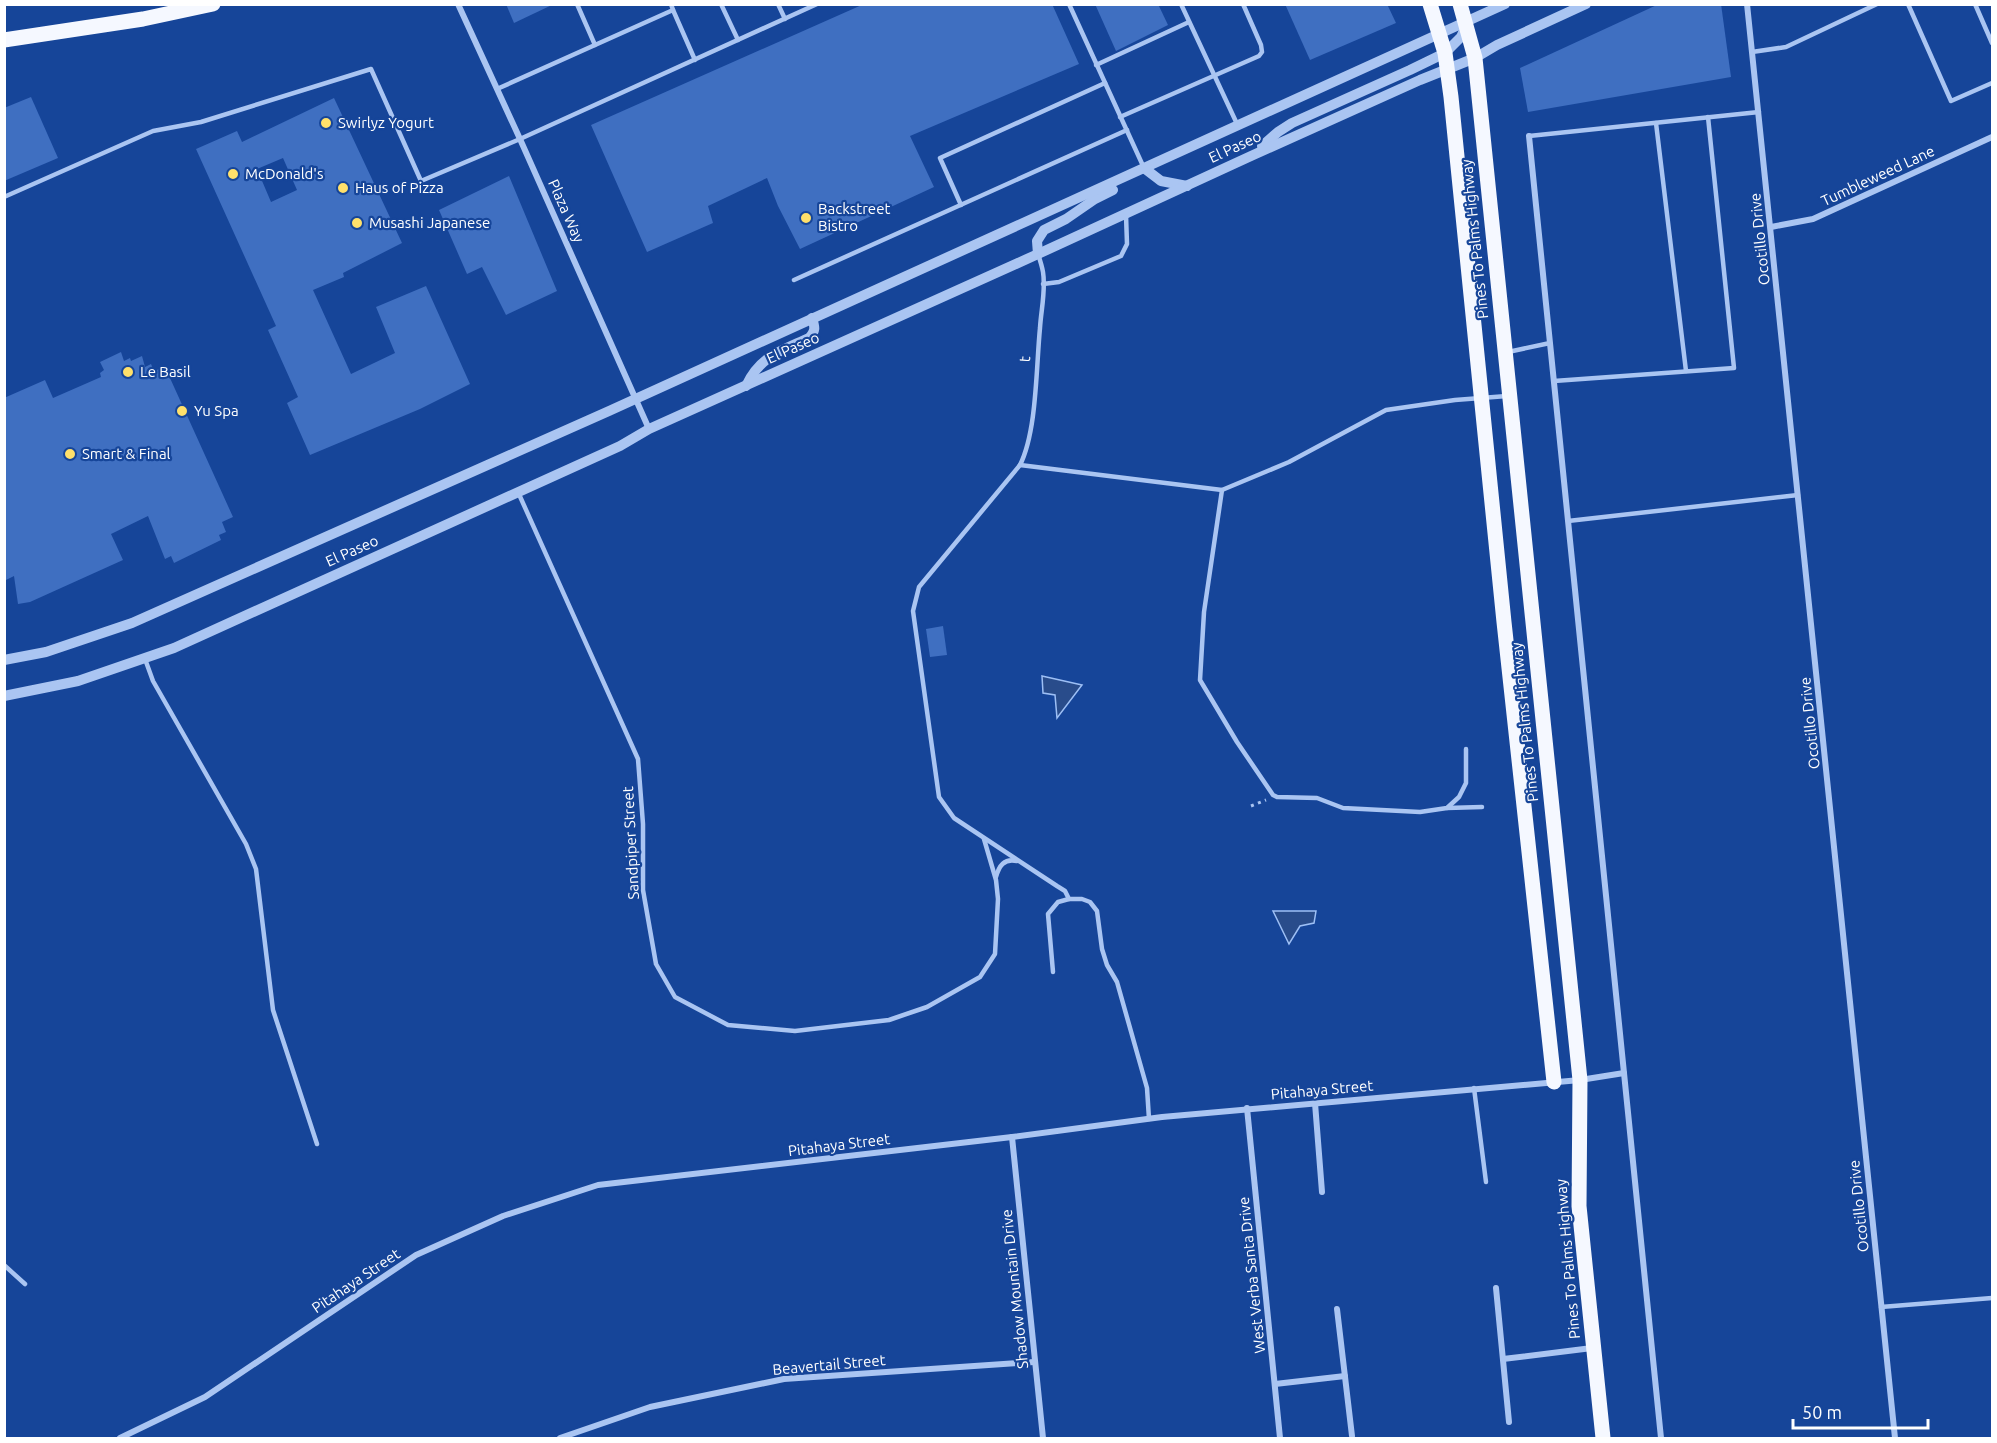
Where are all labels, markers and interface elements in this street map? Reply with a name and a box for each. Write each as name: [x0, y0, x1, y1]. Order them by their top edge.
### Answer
place label: Swirlyz Yogurt: [338, 114, 434, 131]
marker: Swirlyz Yogurt: [319, 116, 333, 130]
street label: El Paseo: [1206, 127, 1264, 166]
street label: Tumbleweed Lane: [1818, 142, 1937, 209]
street label: Pines To Palms Highway: [1458, 158, 1491, 320]
place label: McDonald's: [245, 165, 323, 182]
marker: McDonald's: [226, 167, 240, 181]
street label: Plaza Way: [545, 177, 588, 245]
place label: Haus of Pizza: [355, 179, 444, 196]
marker: Haus of Pizza: [336, 181, 350, 195]
street label: Ocotillo Drive: [1746, 192, 1773, 286]
place label: Backstreet Bistro: [818, 200, 890, 234]
marker: Backstreet Bistro: [799, 211, 813, 225]
place label: Musashi Japanese: [369, 214, 490, 231]
marker: Musashi Japanese: [350, 216, 364, 230]
street label: El Paseo: [764, 328, 822, 367]
street label: t: [1016, 355, 1033, 363]
place label: Le Basil: [140, 363, 191, 380]
marker: Le Basil: [121, 365, 135, 379]
place label: Yu Spa: [194, 402, 239, 419]
marker: Yu Spa: [175, 404, 189, 418]
place label: Smart & Final: [82, 445, 171, 462]
marker: Smart & Final: [63, 447, 77, 461]
street label: El Paseo: [323, 531, 381, 570]
street label: Pines To Palms Highway: [1508, 641, 1541, 803]
street label: Ocotillo Drive: [1796, 676, 1823, 770]
street label: Sandpiper Street: [619, 786, 642, 900]
street label: Pitahaya Street: [1270, 1077, 1374, 1102]
street label: Pitahaya Street: [787, 1130, 891, 1159]
street label: Ocotillo Drive: [1845, 1159, 1872, 1253]
street label: Pines To Palms Highway: [1552, 1178, 1583, 1340]
street label: West Verba Santa Drive: [1235, 1196, 1268, 1354]
street label: Shadow Mountain Drive: [998, 1208, 1031, 1370]
street label: Pitahaya Street: [308, 1245, 403, 1316]
street label: Beavertail Street: [772, 1351, 886, 1378]
scale bar: [1793, 1392, 1928, 1430]
text: 50 m: [1802, 1402, 1842, 1422]

